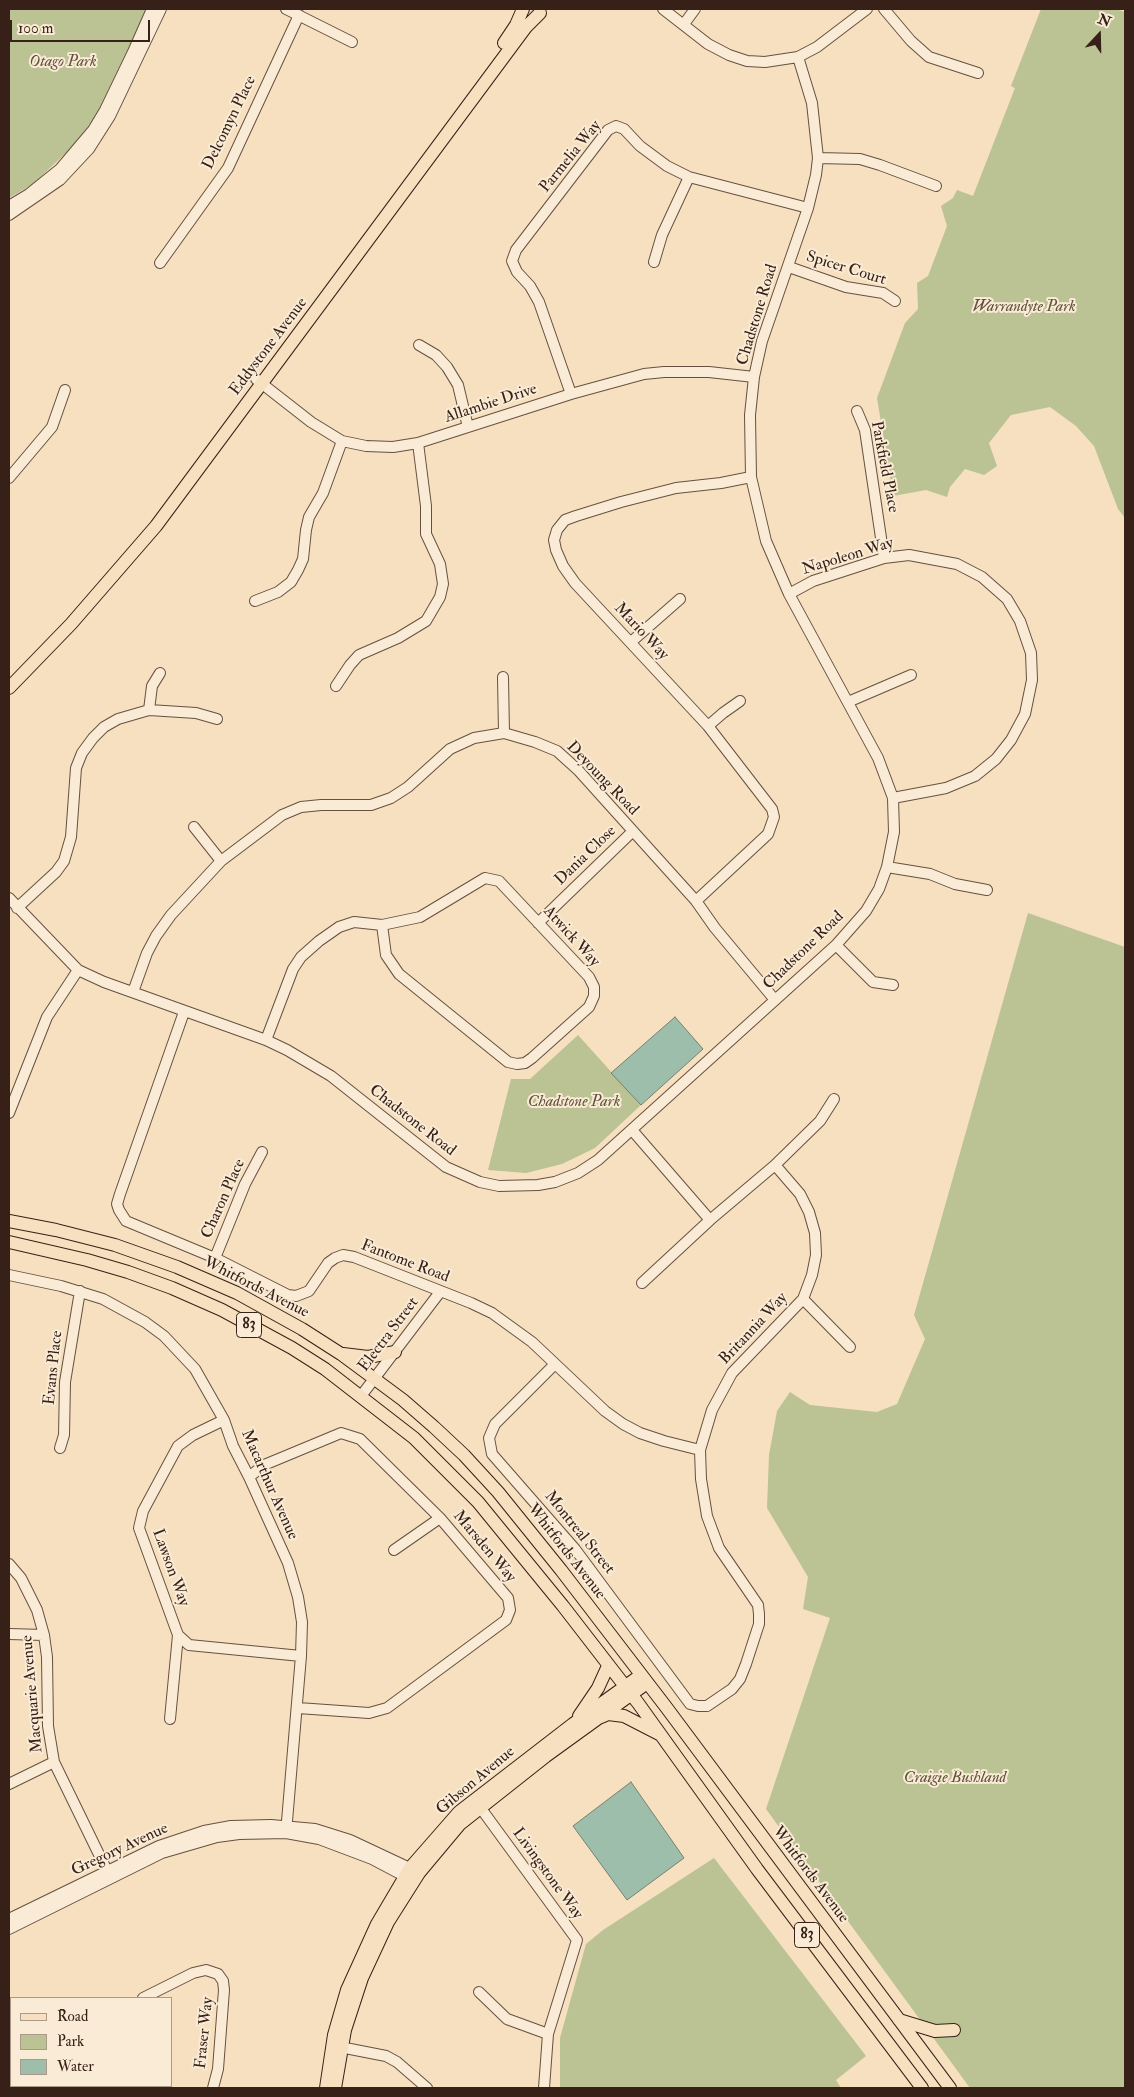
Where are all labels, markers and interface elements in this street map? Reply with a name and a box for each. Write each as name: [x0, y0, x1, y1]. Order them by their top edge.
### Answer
scale bar: [12, 10, 152, 42]
north arrow: [1074, 10, 1124, 60]
text: N: [1096, 10, 1113, 31]
text: 100 m: [18, 19, 53, 38]
park label: Otago Park: [29, 53, 97, 73]
street label: Delcomyn Place: [199, 73, 261, 173]
street label: Parmelia Way: [536, 117, 606, 197]
street label: Spicer Court: [804, 248, 888, 290]
street label: Chadstone Road: [734, 262, 782, 368]
street label: Eddystone Avenue: [226, 294, 312, 400]
park label: Warrandyte Park: [972, 298, 1076, 318]
street label: Allambie Drive: [442, 380, 540, 428]
street label: Parkfield Place: [866, 419, 902, 515]
street label: Napoleon Way: [800, 534, 896, 580]
street label: Mario Way: [610, 599, 672, 665]
street label: Deyoung Road: [562, 738, 642, 820]
street label: Dania Close: [551, 822, 621, 890]
street label: Atwick Way: [539, 903, 603, 971]
street label: Chadstone Road: [760, 908, 848, 994]
street label: Chadstone Road: [365, 1081, 459, 1161]
park label: Chadstone Park: [528, 1093, 620, 1113]
street label: Charon Place: [198, 1156, 250, 1242]
street label: Fantome Road: [358, 1236, 452, 1288]
street label: Whitfords Avenue: [200, 1253, 312, 1323]
street label: Britannia Way: [716, 1289, 792, 1369]
street label: Electra Street: [355, 1294, 423, 1376]
road number: 83: [236, 1312, 262, 1338]
street label: Evans Place: [41, 1330, 67, 1406]
street label: Macarthur Avenue: [236, 1427, 302, 1543]
street label: Montreal Street: [540, 1488, 618, 1578]
street label: Whitfords Avenue: [523, 1500, 609, 1604]
street label: Marsden Way: [448, 1507, 520, 1587]
street label: Lawson Way: [147, 1527, 193, 1609]
street label: Macquarie Avenue: [18, 1634, 48, 1754]
street label: Gibson Avenue: [433, 1743, 519, 1819]
park label: Craigie Bushland: [904, 1769, 1006, 1789]
street label: Gregory Avenue: [69, 1819, 171, 1881]
street label: Whitfords Avenue: [767, 1823, 853, 1927]
street label: Livingstone Way: [507, 1825, 587, 1923]
road number: 83: [794, 1922, 820, 1948]
street label: Fraser Way: [192, 1996, 218, 2070]
legend: [10, 1997, 172, 2087]
text: Road: [57, 2007, 88, 2026]
text: Park: [57, 2032, 84, 2051]
text: Water: [57, 2057, 94, 2076]

